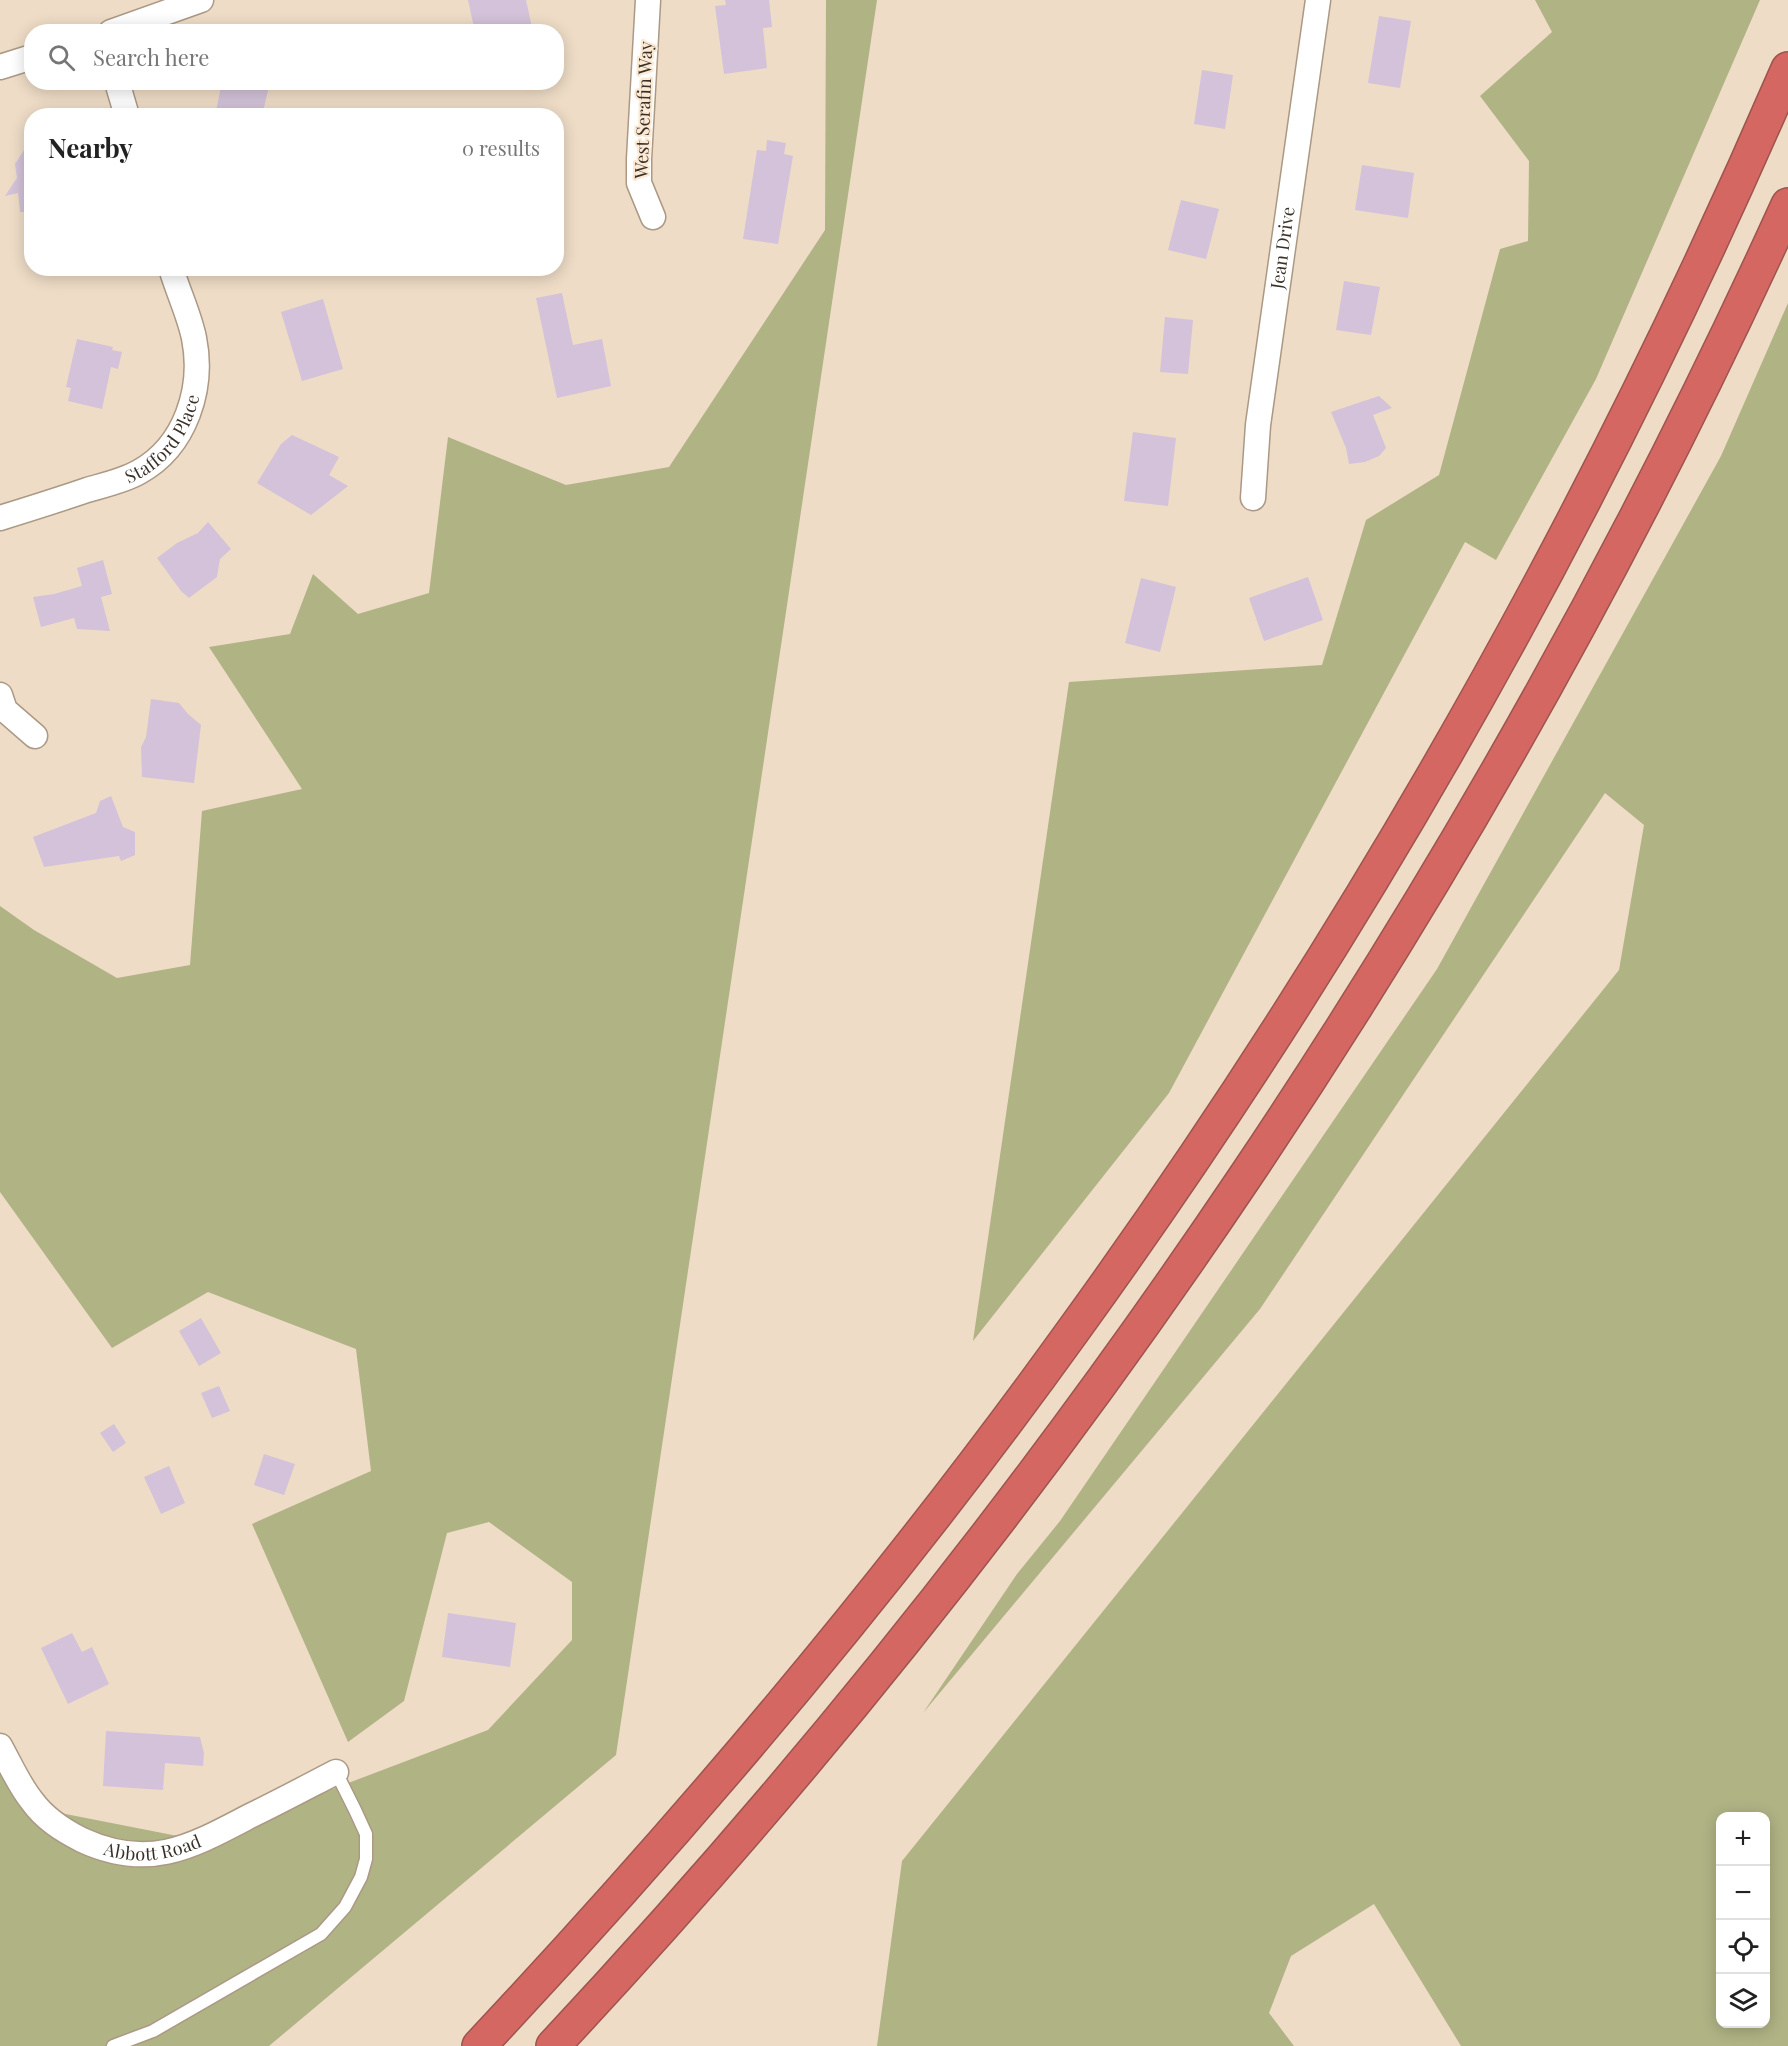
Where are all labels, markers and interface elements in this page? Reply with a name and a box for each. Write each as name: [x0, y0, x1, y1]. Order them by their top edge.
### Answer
search box: [24, 24, 564, 90]
icon: search: [45, 41, 78, 74]
street label: West Serafin Way: [629, 41, 657, 180]
text: Search here: [93, 42, 209, 72]
text: Nearby: [48, 130, 133, 165]
text: 0 results: [462, 134, 540, 161]
street label: Jean Drive: [1264, 205, 1300, 292]
street label: Stafford Place: [121, 392, 204, 488]
map controls: [1716, 1812, 1770, 2028]
button: +: [1716, 1812, 1770, 1866]
street label: Abbott Road: [101, 1829, 205, 1865]
button: −: [1716, 1866, 1770, 1920]
button: locate: [1716, 1920, 1770, 1974]
button: layers: [1716, 1974, 1770, 2028]

